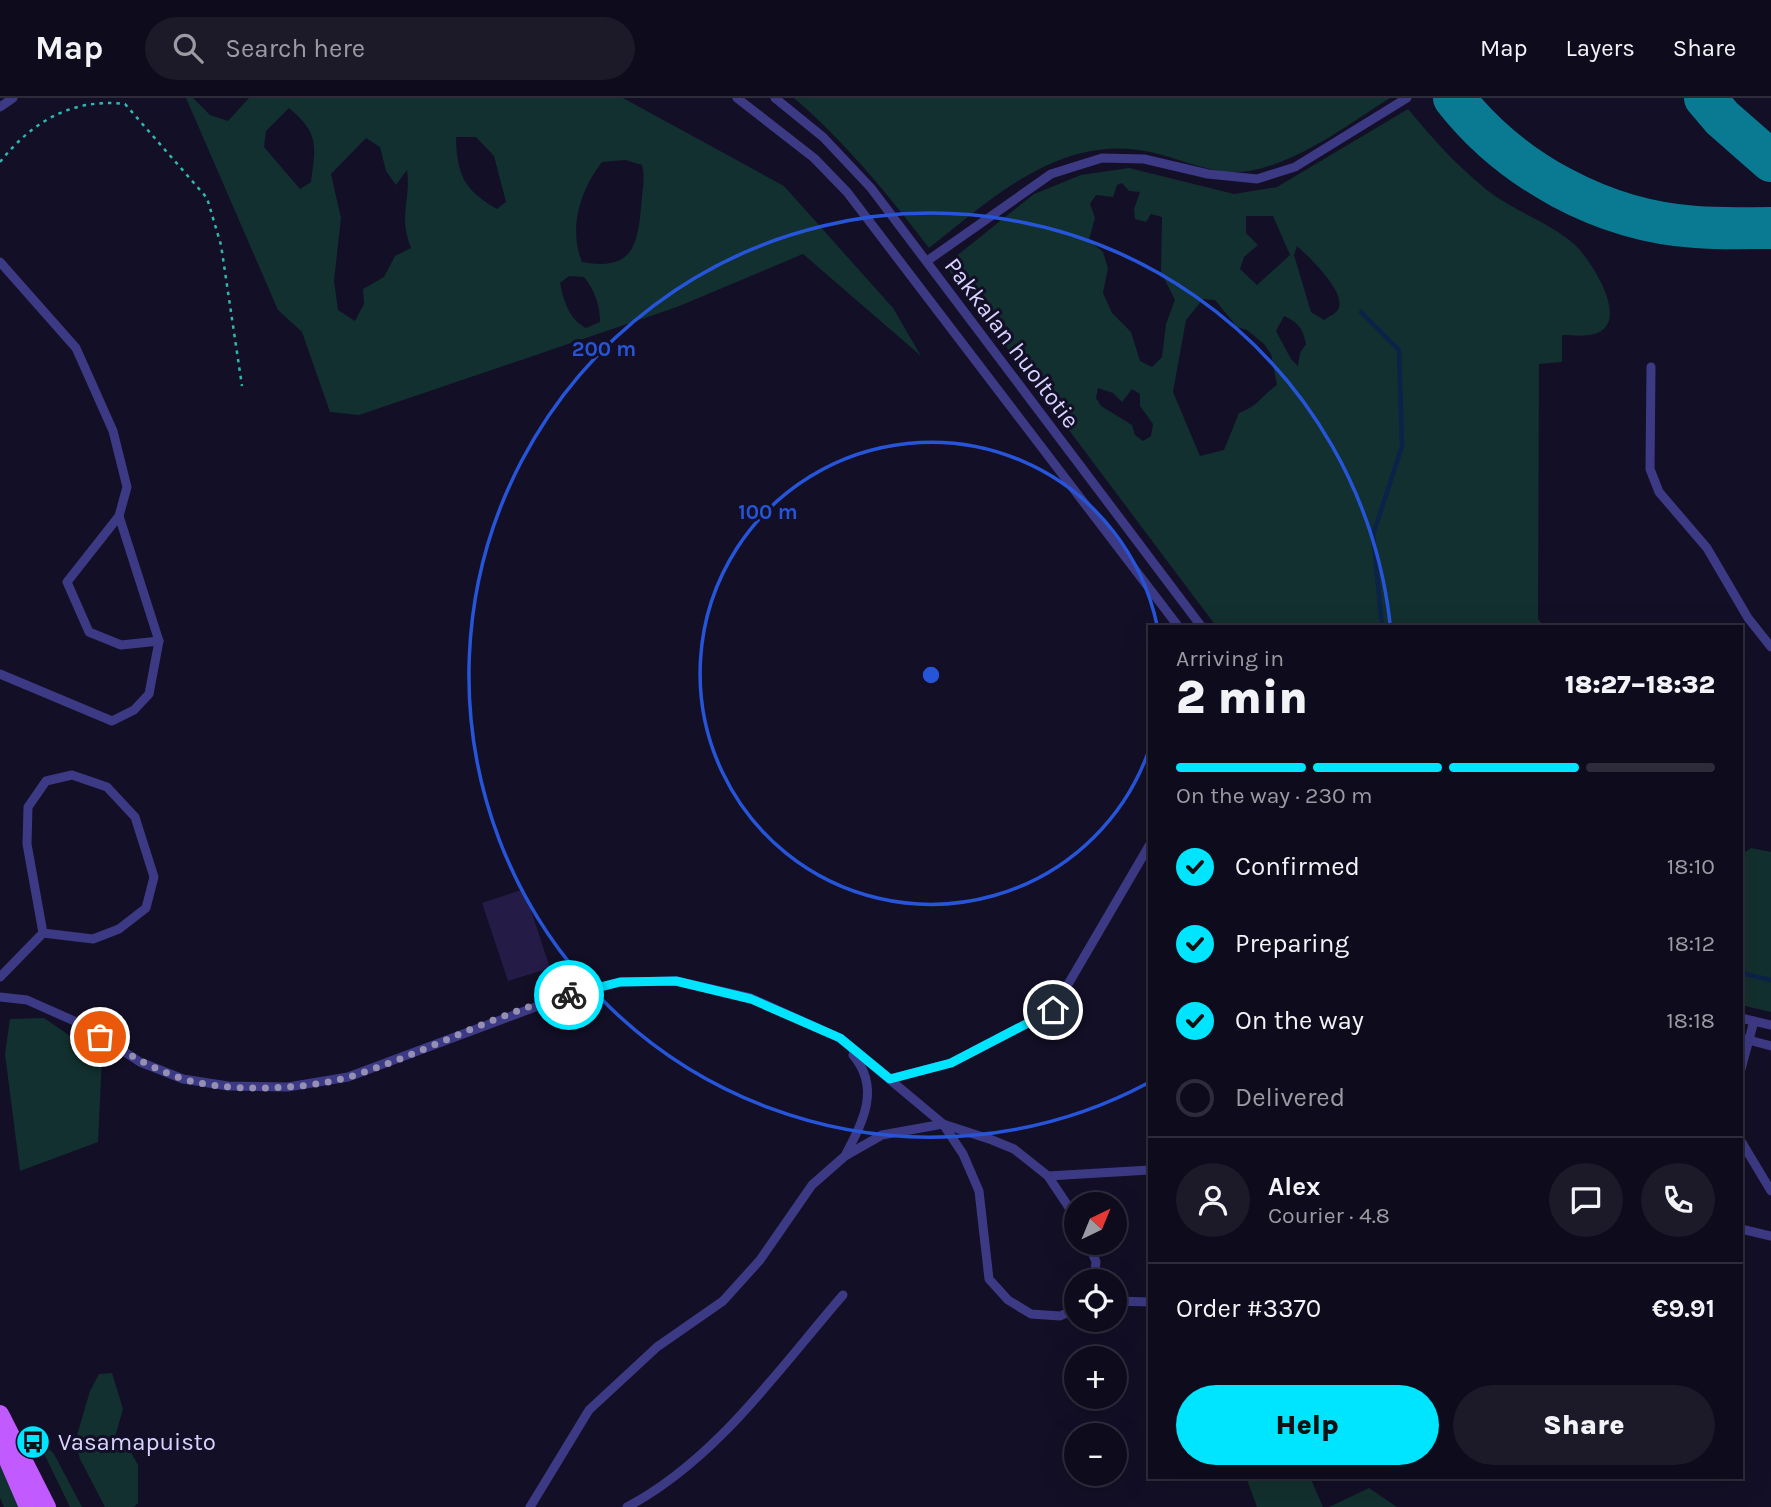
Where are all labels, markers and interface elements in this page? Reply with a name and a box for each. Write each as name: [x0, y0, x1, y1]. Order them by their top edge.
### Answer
search box: [145, 17, 635, 80]
text: Map: [35, 29, 103, 67]
icon: search: [169, 29, 207, 67]
text: Search here: [225, 33, 365, 64]
text: Map: [1480, 34, 1528, 62]
text: Layers: [1566, 34, 1635, 62]
text: Share: [1673, 34, 1736, 62]
street label: Pakkalan huoltotie: [939, 252, 1085, 434]
text: 200 m: [572, 337, 636, 361]
text: 100 m: [738, 500, 798, 524]
text: Arriving in: [1176, 645, 1284, 672]
centre of rings: [919, 663, 943, 687]
text: 18:27–18:32: [1565, 669, 1715, 700]
text: 2 min: [1176, 671, 1308, 725]
text: On the way · 230 m: [1176, 782, 1373, 809]
icon: check: [1176, 848, 1214, 886]
text: Confirmed: [1235, 851, 1360, 882]
text: 18:10: [1667, 853, 1715, 880]
icon: check: [1176, 925, 1214, 963]
text: Preparing: [1235, 928, 1349, 959]
text: 18:12: [1667, 930, 1715, 957]
courier: [534, 960, 604, 1030]
icon: bike: [550, 976, 588, 1014]
pin: [1023, 980, 1083, 1040]
icon: home: [1034, 991, 1072, 1029]
icon: check: [1176, 1002, 1214, 1040]
text: On the way: [1235, 1005, 1364, 1036]
pin: [70, 1007, 130, 1067]
text: 18:18: [1666, 1007, 1715, 1034]
icon: bag: [81, 1018, 119, 1056]
text: Delivered: [1235, 1082, 1345, 1113]
button: person: [1176, 1163, 1250, 1237]
button: chat: [1549, 1163, 1623, 1237]
button: phone: [1641, 1163, 1715, 1237]
text: Alex: [1268, 1171, 1320, 1202]
north arrow: [1064, 1192, 1127, 1255]
map controls: [1064, 1192, 1127, 1486]
text: Courier · 4.8: [1268, 1202, 1390, 1229]
button: locate: [1064, 1269, 1127, 1332]
text: Order #3370: [1176, 1293, 1321, 1324]
text: €9.91: [1652, 1293, 1715, 1324]
button: +: [1064, 1346, 1127, 1409]
button: Help: [1176, 1385, 1439, 1465]
button: Share: [1453, 1385, 1715, 1465]
bus stop icon: Vasamapuisto: [14, 1423, 52, 1461]
button: −: [1064, 1423, 1127, 1486]
place label: Vasamapuisto: [58, 1428, 216, 1456]

